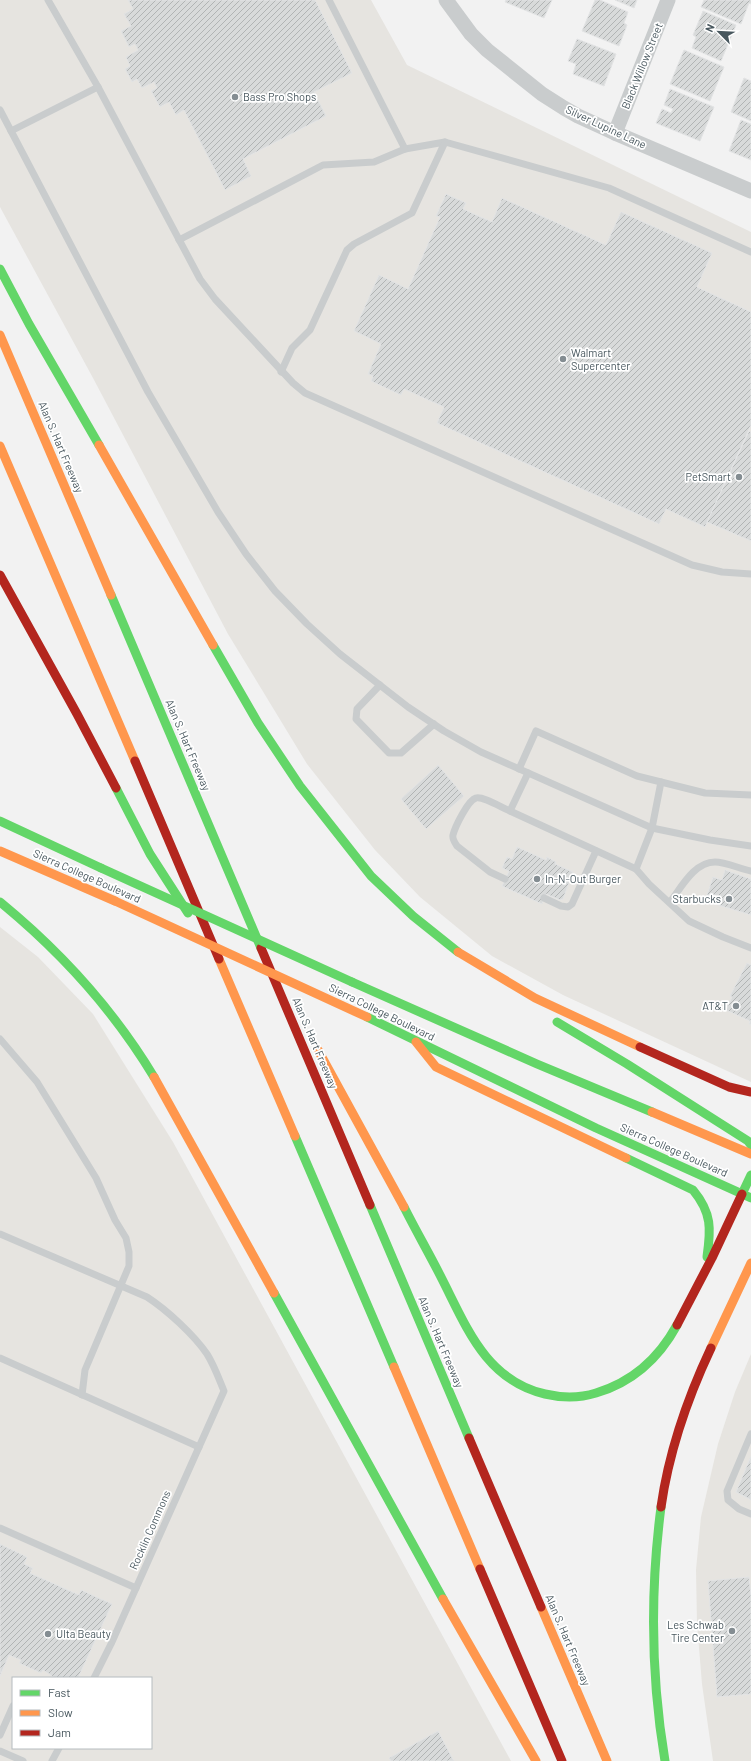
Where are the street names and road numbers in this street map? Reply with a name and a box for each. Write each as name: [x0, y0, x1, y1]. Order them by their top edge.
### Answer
street label: Black Willow Street: [618, 21, 665, 111]
street label: Silver Lupine Lane: [564, 102, 649, 151]
street label: Alan S. Hart Freeway: [36, 399, 87, 494]
street label: Alan S. Hart Freeway: [163, 697, 214, 792]
street label: Sierra College Boulevard: [32, 846, 143, 905]
street label: Sierra College Boulevard: [327, 980, 437, 1043]
street label: Alan S. Hart Freeway: [290, 995, 341, 1090]
street label: Sierra College Boulevard: [619, 1120, 730, 1179]
street label: Alan S. Hart Freeway: [416, 1294, 467, 1389]
street label: Rocklin Commons: [126, 1488, 173, 1571]
street label: Alan S. Hart Freeway: [543, 1592, 594, 1687]

